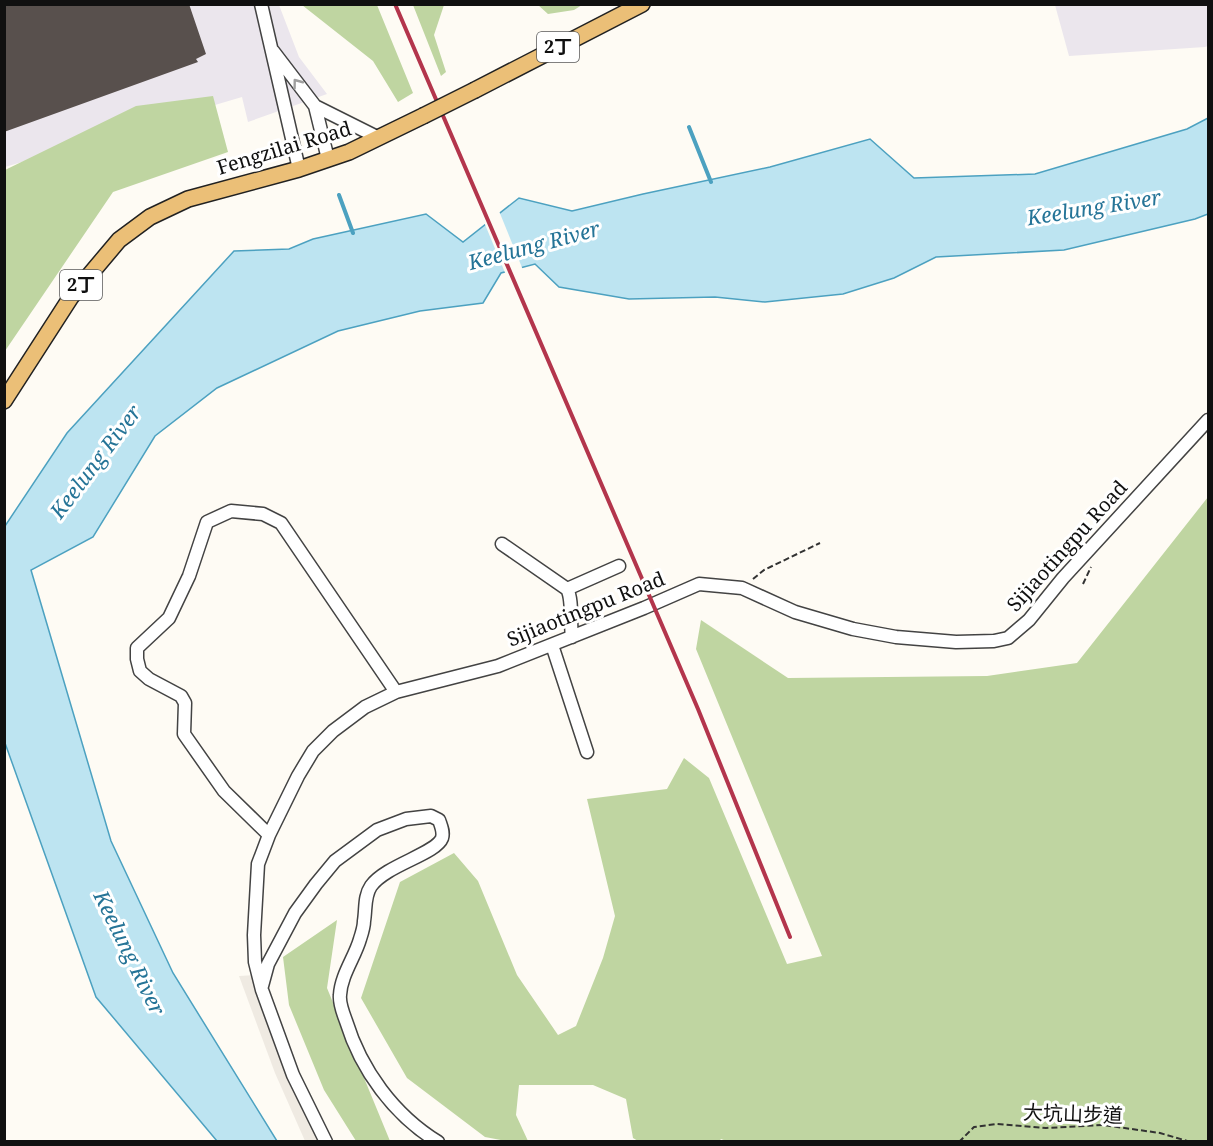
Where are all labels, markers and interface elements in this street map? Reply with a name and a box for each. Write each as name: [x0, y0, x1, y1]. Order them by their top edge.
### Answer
road number: 2丁: [537, 32, 579, 62]
one-way arrow: [294, 78, 305, 89]
street label: Fengzilai Road: [213, 114, 354, 181]
water label: Keelung River: [1024, 183, 1163, 232]
water label: Keelung River: [464, 214, 603, 276]
road number: 2丁: [60, 270, 102, 300]
water label: Keelung River: [43, 399, 147, 525]
street label: Sijiaotingpu Road: [1000, 474, 1133, 617]
street label: Sijiaotingpu Road: [503, 565, 669, 653]
water label: Keelung River: [87, 885, 172, 1020]
street label: 大坑山步道: [1023, 1098, 1123, 1129]

